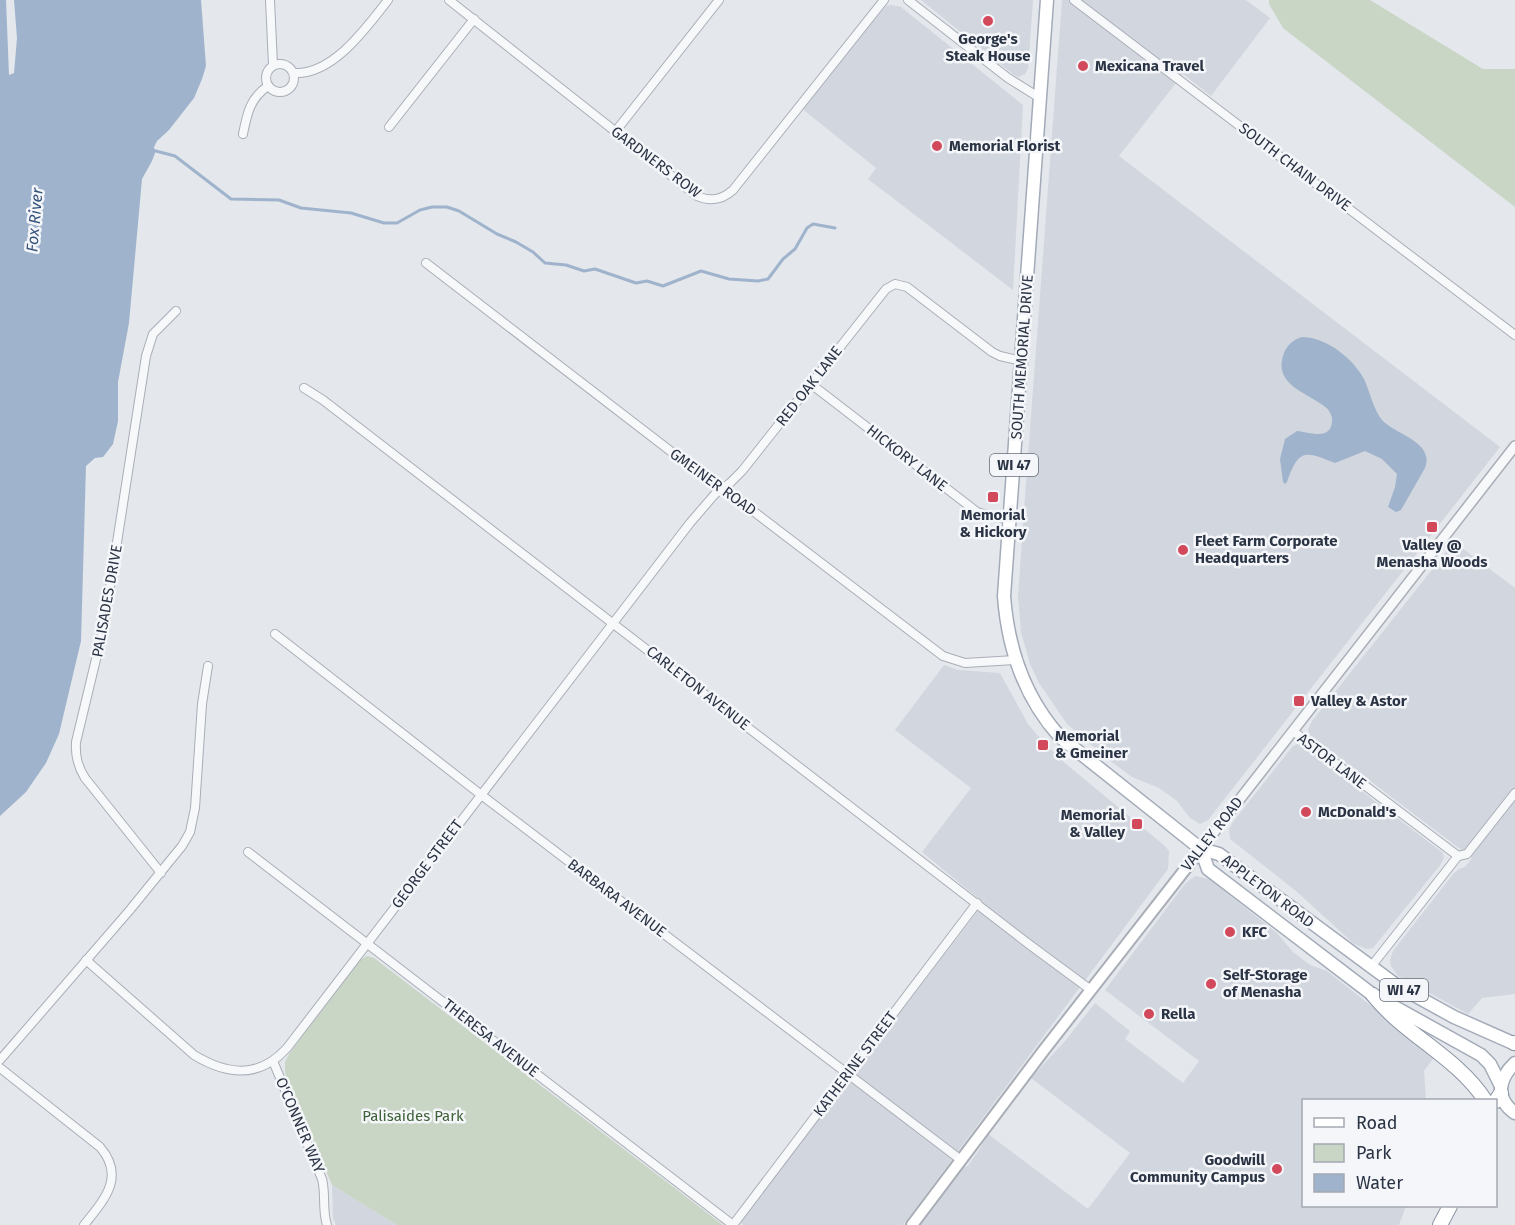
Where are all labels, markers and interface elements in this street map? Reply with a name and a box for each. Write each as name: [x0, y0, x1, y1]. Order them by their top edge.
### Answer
marker: George's Steak House: [981, 14, 995, 28]
place label: George's Steak House: [945, 30, 1031, 65]
place label: Mexicana Travel: [1095, 57, 1204, 75]
marker: Mexicana Travel: [1076, 59, 1090, 73]
street label: SOUTH CHAIN DRIVE: [1235, 119, 1355, 215]
street label: GARDNERS ROW: [607, 122, 705, 202]
place label: Memorial Florist: [949, 137, 1061, 155]
marker: Memorial Florist: [930, 139, 944, 153]
water label: Fox River: [22, 186, 47, 253]
street label: SOUTH MEMORIAL DRIVE: [1007, 274, 1037, 440]
street label: RED OAK LANE: [772, 342, 846, 430]
street label: HICKORY LANE: [863, 421, 951, 495]
street label: GMEINER ROAD: [666, 445, 760, 519]
road number: WI 47: [990, 454, 1038, 476]
marker: Memorial & Hickory: [986, 490, 1000, 504]
place label: Memorial & Hickory: [960, 506, 1027, 541]
marker: Valley @ Menasha Woods: [1425, 520, 1439, 534]
place label: Fleet Farm Corporate Headquarters: [1195, 532, 1338, 567]
place label: Valley @ Menasha Woods: [1377, 536, 1487, 571]
street label: PALISADES DRIVE: [88, 543, 126, 659]
marker: Fleet Farm Corporate Headquarters: [1176, 543, 1190, 557]
street label: CARLETON AVENUE: [643, 642, 753, 734]
place label: Valley & Astor: [1310, 692, 1408, 710]
marker: Valley & Astor: [1292, 694, 1306, 708]
place label: Memorial & Gmeiner: [1055, 727, 1129, 762]
street label: ASTOR LANE: [1294, 729, 1370, 793]
marker: Memorial & Gmeiner: [1036, 738, 1050, 752]
street label: VALLEY ROAD: [1177, 793, 1247, 875]
place label: McDonald's: [1318, 803, 1396, 821]
marker: McDonald's: [1299, 805, 1313, 819]
place label: Memorial & Valley: [1061, 806, 1126, 841]
street label: GEORGE STREET: [388, 816, 466, 912]
marker: Memorial & Valley: [1130, 817, 1144, 831]
street label: APPLETON ROAD: [1218, 850, 1318, 932]
street label: BARBARA AVENUE: [564, 855, 670, 941]
place label: KFC: [1242, 923, 1268, 941]
marker: KFC: [1223, 925, 1237, 939]
place label: Self-Storage of Menasha: [1223, 966, 1308, 1001]
marker: Self-Storage of Menasha: [1204, 977, 1218, 991]
road number: WI 47: [1380, 979, 1428, 1001]
street label: THERESA AVENUE: [440, 995, 542, 1081]
place label: Rella: [1161, 1005, 1195, 1023]
marker: Rella: [1142, 1007, 1156, 1021]
street label: KATHERINE STREET: [810, 1008, 901, 1120]
street label: O'CONNER WAY: [272, 1074, 329, 1176]
legend: [1302, 1099, 1497, 1207]
park label: Palisaides Park: [362, 1107, 464, 1125]
text: Road: [1356, 1112, 1398, 1134]
text: Park: [1356, 1142, 1392, 1164]
place label: Goodwill Community Campus: [1130, 1151, 1266, 1186]
marker: Goodwill Community Campus: [1270, 1162, 1284, 1176]
text: Water: [1356, 1172, 1403, 1194]

